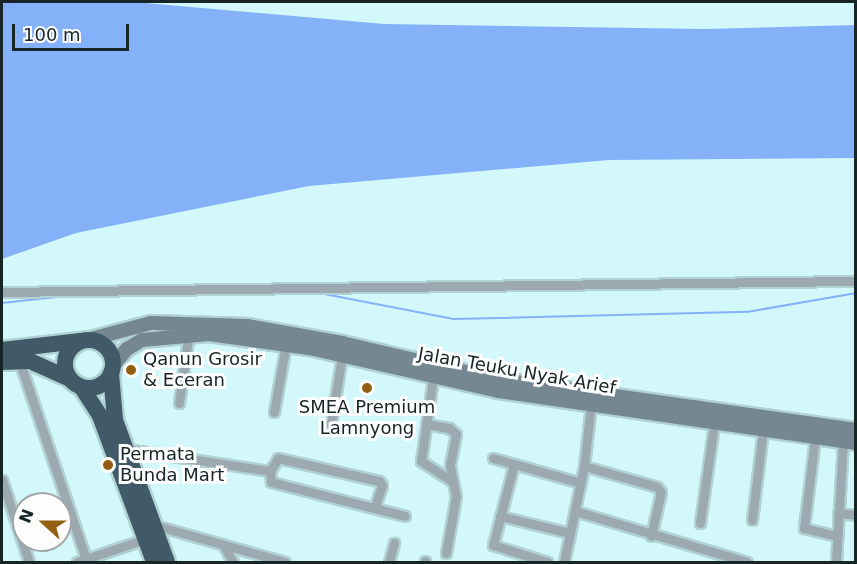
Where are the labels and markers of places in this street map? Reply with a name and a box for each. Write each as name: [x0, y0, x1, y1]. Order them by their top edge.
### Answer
place label: Qanun Grosir & Eceran: [143, 349, 262, 392]
marker: Qanun Grosir & Eceran: [124, 363, 138, 377]
marker: SMEA Premium Lamnyong: [360, 381, 374, 395]
place label: SMEA Premium Lamnyong: [299, 397, 435, 440]
place label: Permata Bunda Mart: [120, 444, 224, 486]
marker: Permata Bunda Mart: [101, 458, 115, 472]

